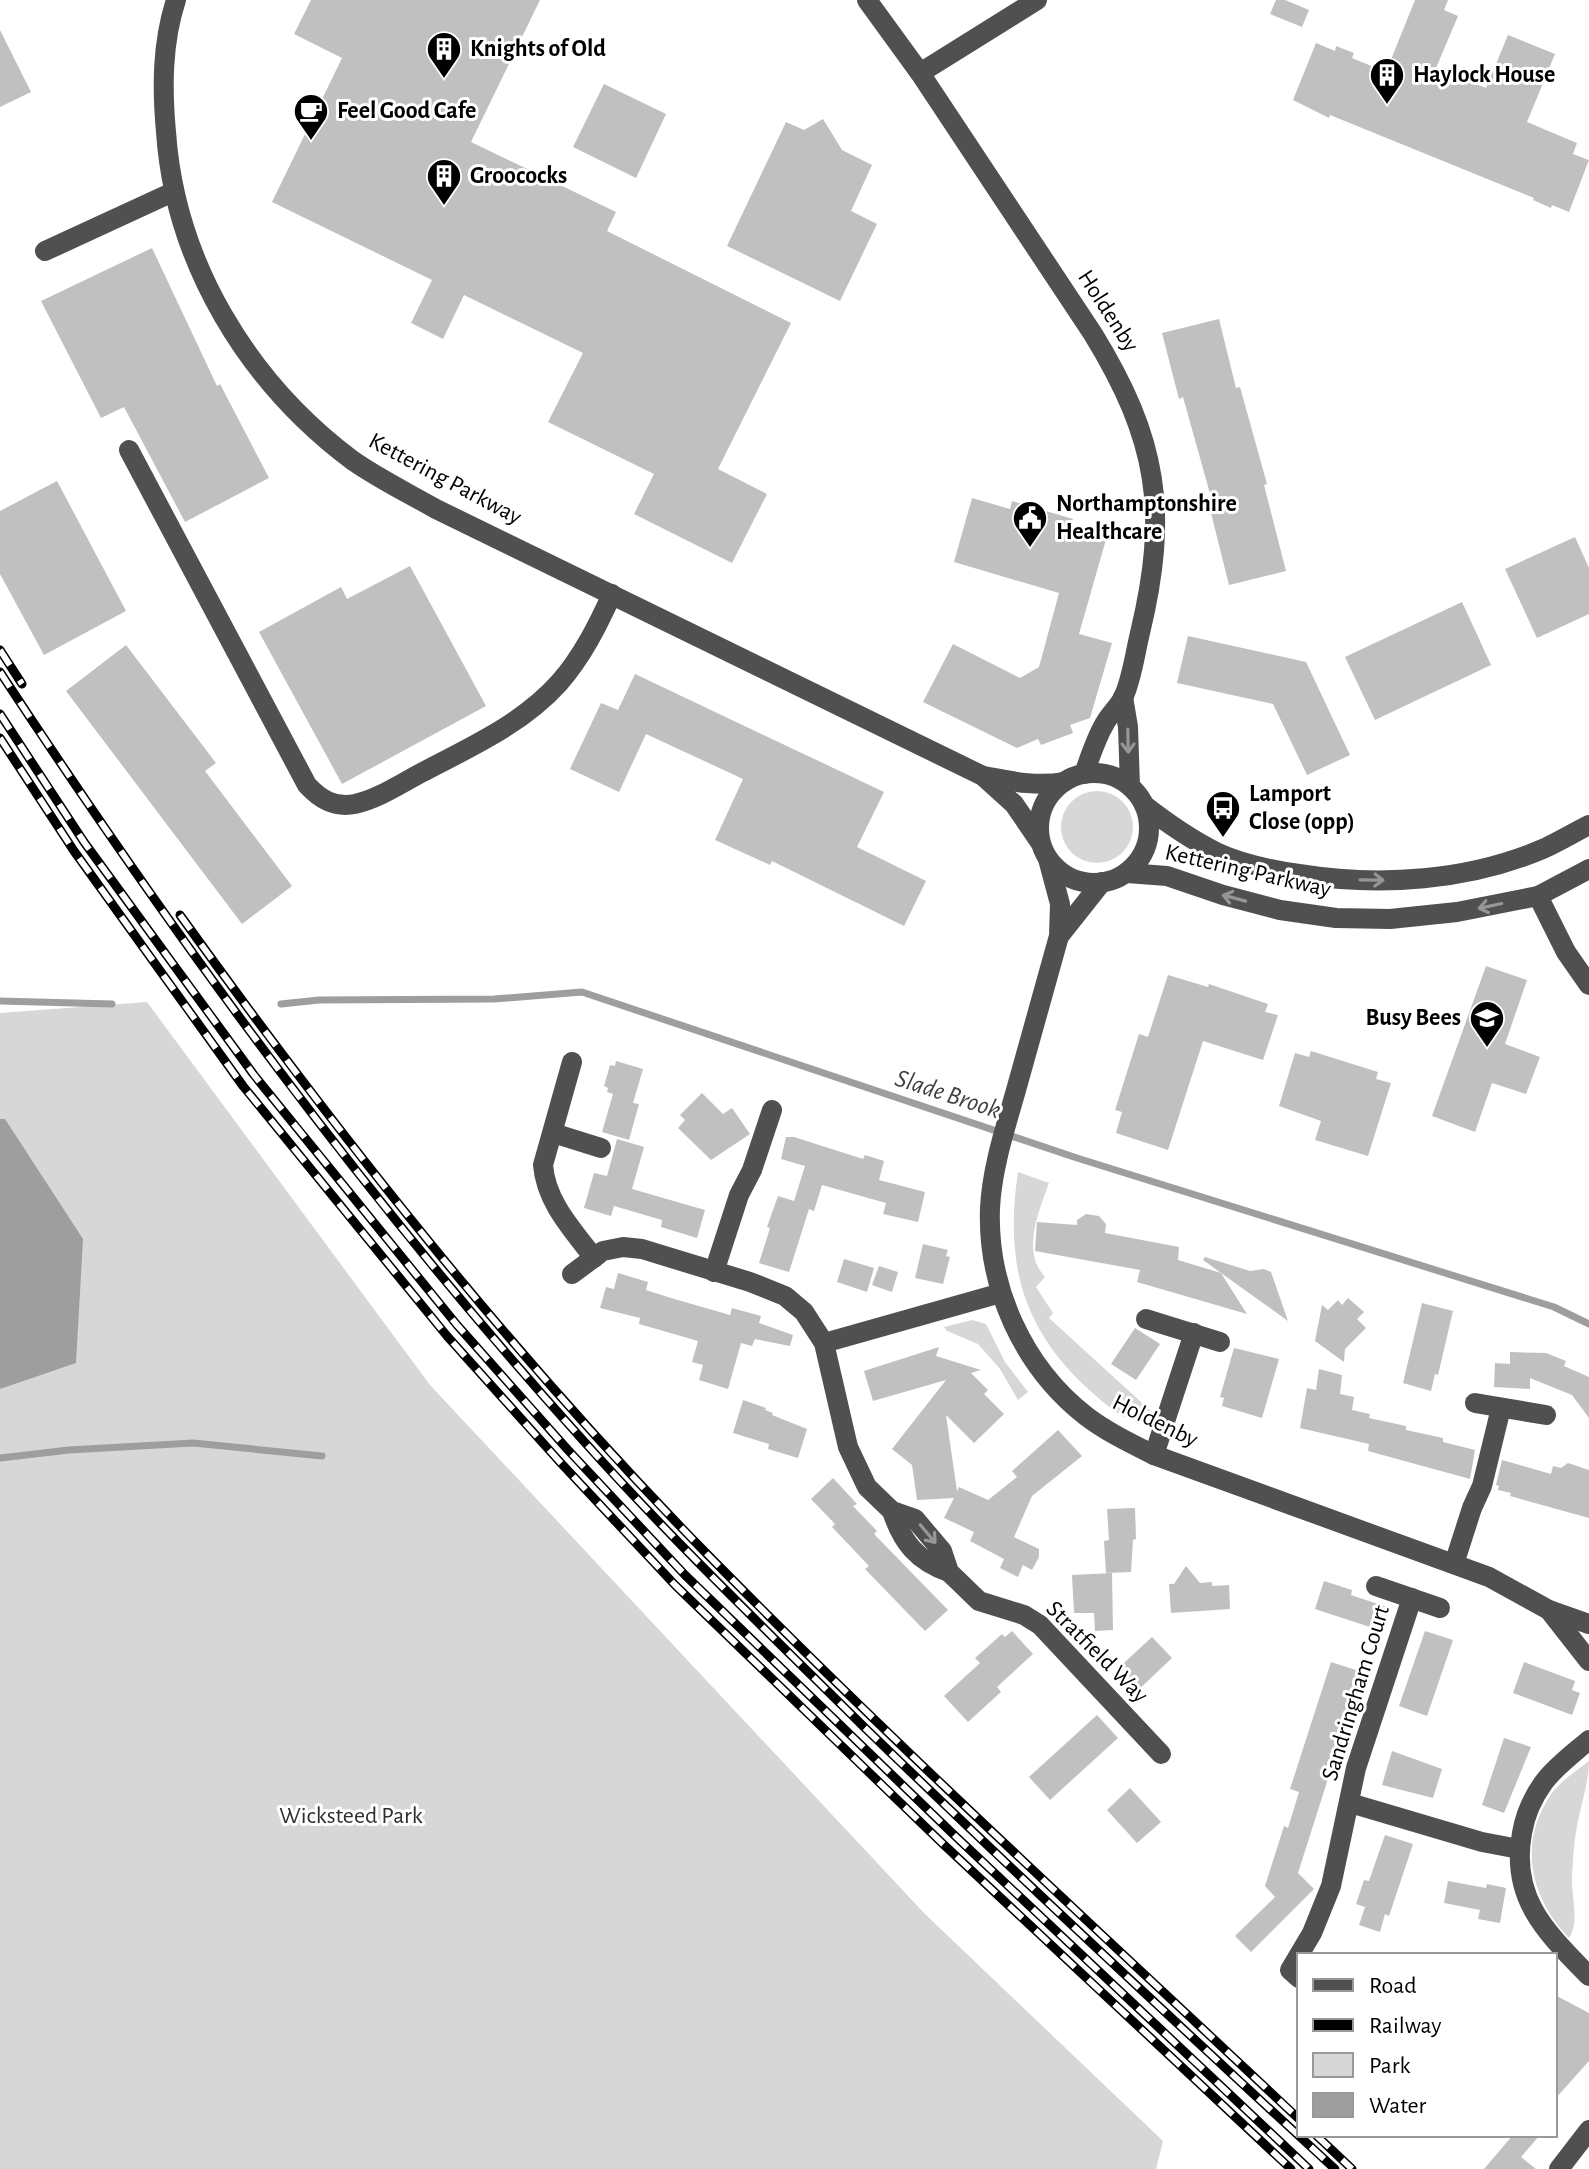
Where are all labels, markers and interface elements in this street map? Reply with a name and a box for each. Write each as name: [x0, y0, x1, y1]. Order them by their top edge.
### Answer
building icon: Knights of Old: [425, 30, 463, 80]
place label: Knights of Old: [470, 37, 606, 61]
building icon: Haylock House: [1368, 56, 1406, 106]
place label: Haylock House: [1413, 63, 1555, 87]
cafe icon: Feel Good Cafe: [292, 92, 330, 142]
place label: Feel Good Cafe: [337, 99, 476, 123]
building icon: Groococks: [425, 157, 463, 207]
place label: Groococks: [470, 164, 567, 188]
street label: Holdenby: [1073, 266, 1143, 356]
street label: Kettering Parkway: [365, 429, 525, 529]
place label: Northamptonshire Healthcare: [1056, 492, 1237, 544]
public building icon: Northamptonshire Healthcare: [1011, 499, 1049, 549]
one-way arrow: [1120, 727, 1136, 754]
place label: Lamport Close (opp): [1249, 782, 1355, 834]
bus stop icon: Lamport Close (opp): [1204, 789, 1242, 839]
street label: Kettering Parkway: [1163, 840, 1333, 902]
one-way arrow: [1358, 873, 1385, 888]
one-way arrow: [1221, 889, 1247, 904]
one-way arrow: [1478, 899, 1504, 914]
school or university icon: Busy Bees: [1468, 999, 1506, 1049]
place label: Busy Bees: [1365, 1006, 1461, 1030]
water label: Slade Brook: [892, 1065, 1004, 1123]
street label: Holdenby: [1108, 1390, 1202, 1452]
one-way arrow: [919, 1524, 937, 1544]
street label: Stratfield Way: [1041, 1596, 1153, 1708]
street label: Sandringham Court: [1318, 1602, 1394, 1783]
park label: Wicksteed Park: [279, 1804, 423, 1828]
legend: [1297, 1953, 1557, 2137]
text: Road: [1369, 1974, 1417, 1998]
text: Railway: [1369, 2014, 1441, 2038]
text: Park: [1369, 2054, 1410, 2078]
text: Water: [1369, 2094, 1427, 2118]

